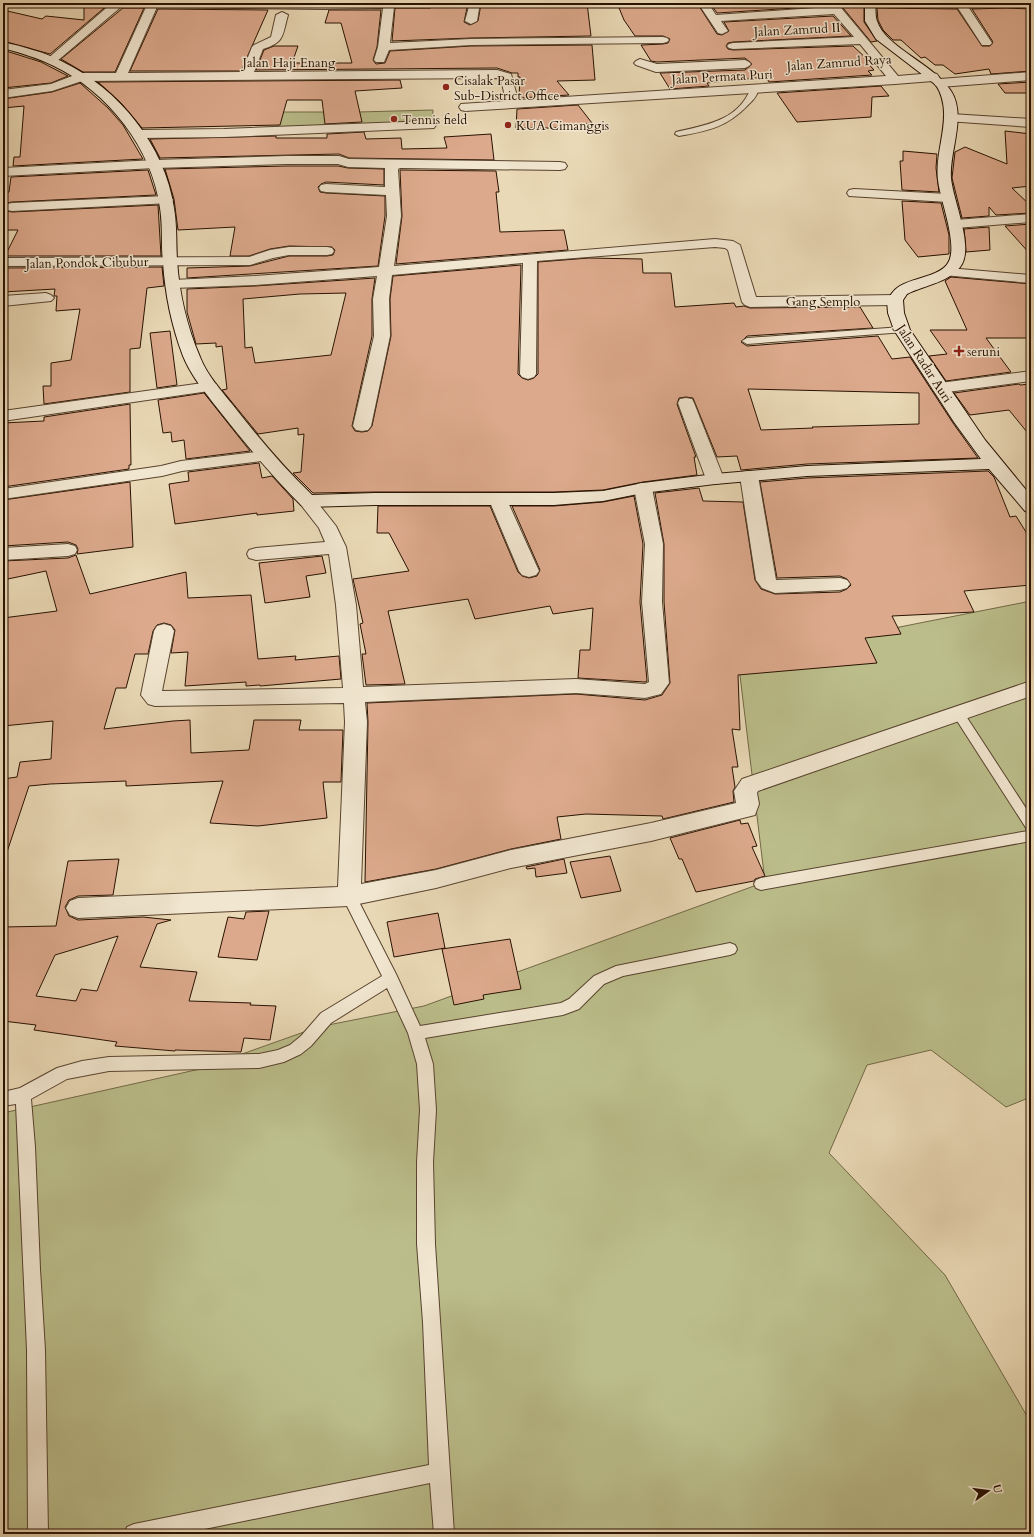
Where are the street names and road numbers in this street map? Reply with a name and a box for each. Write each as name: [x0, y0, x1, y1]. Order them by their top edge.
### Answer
street label: Jalan Zamrud II: [751, 19, 841, 41]
street label: Jalan Zamrud Raya: [784, 50, 892, 76]
street label: Jalan Haji Enang: [241, 54, 336, 72]
street label: Jalan Permata Puri: [669, 65, 773, 89]
street label: Jalan Pondok Cibubur: [23, 253, 149, 273]
street label: Gang Semplo: [786, 293, 860, 311]
street label: Jalan Radar Auri: [891, 319, 956, 406]

